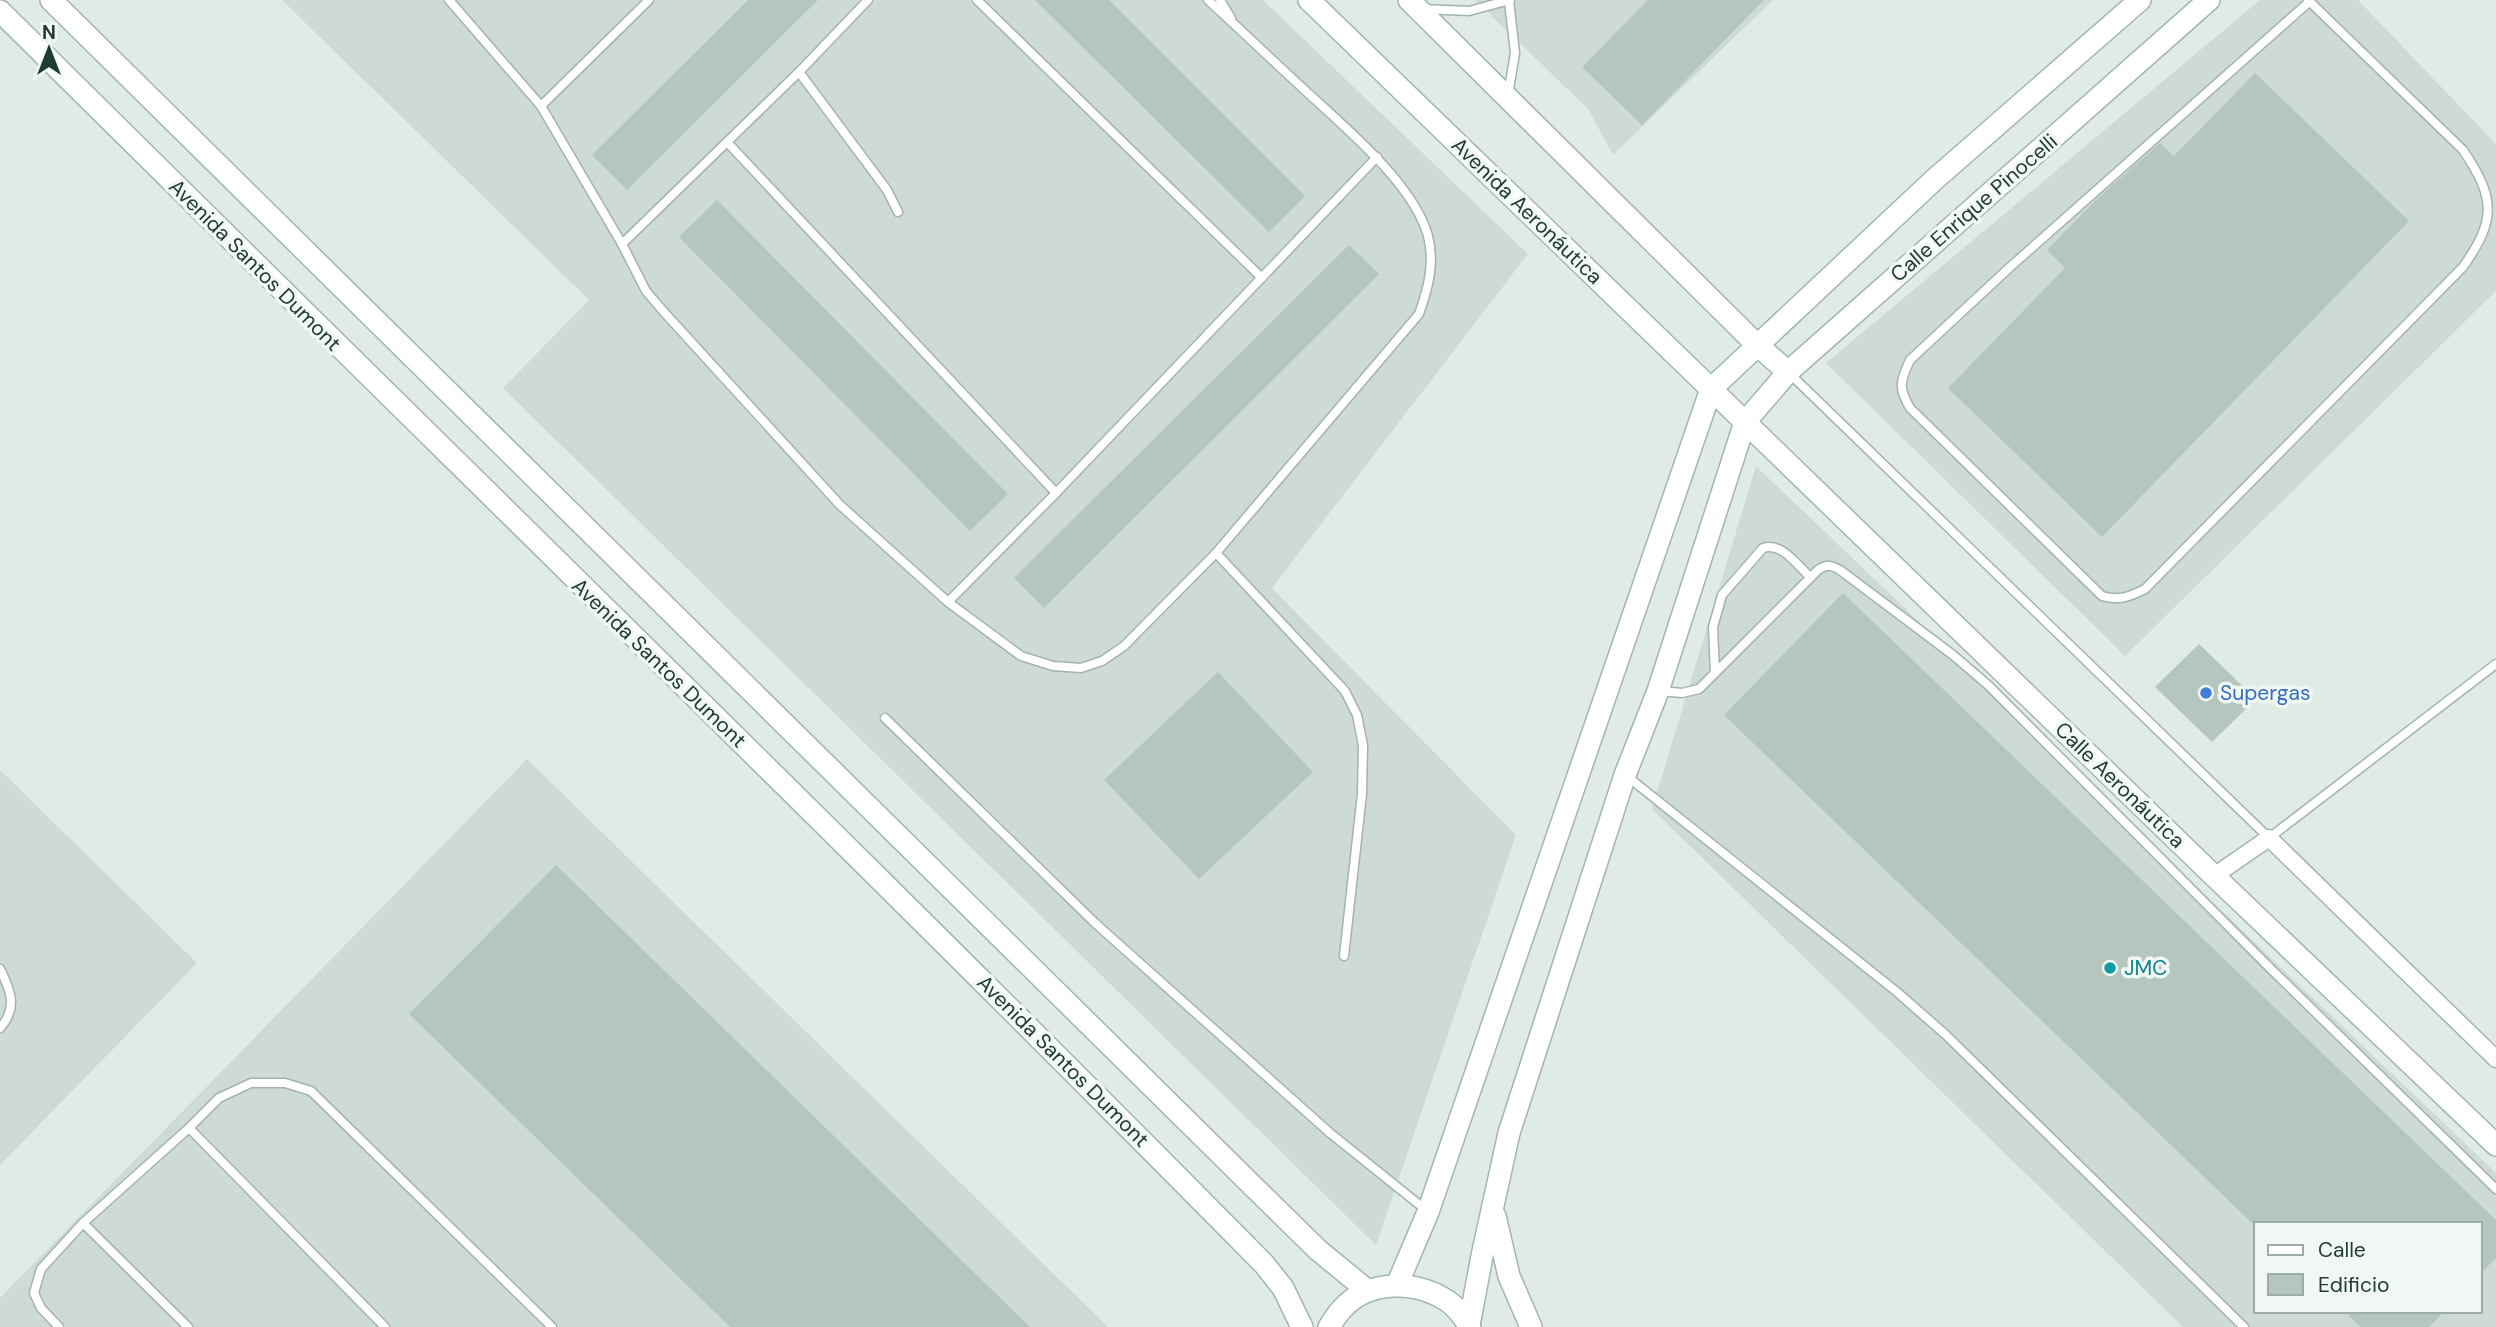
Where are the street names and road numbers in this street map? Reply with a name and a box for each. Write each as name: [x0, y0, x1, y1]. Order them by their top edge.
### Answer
street label: Calle Enrique Pinocelli: [1884, 128, 2064, 288]
street label: Avenida Aeronáutica: [1445, 131, 1609, 291]
street label: Avenida Santos Dumont: [163, 173, 347, 357]
street label: Avenida Santos Dumont: [566, 572, 752, 754]
street label: Calle Aeronáutica: [2049, 716, 2191, 854]
street label: Avenida Santos Dumont: [971, 969, 1155, 1153]

